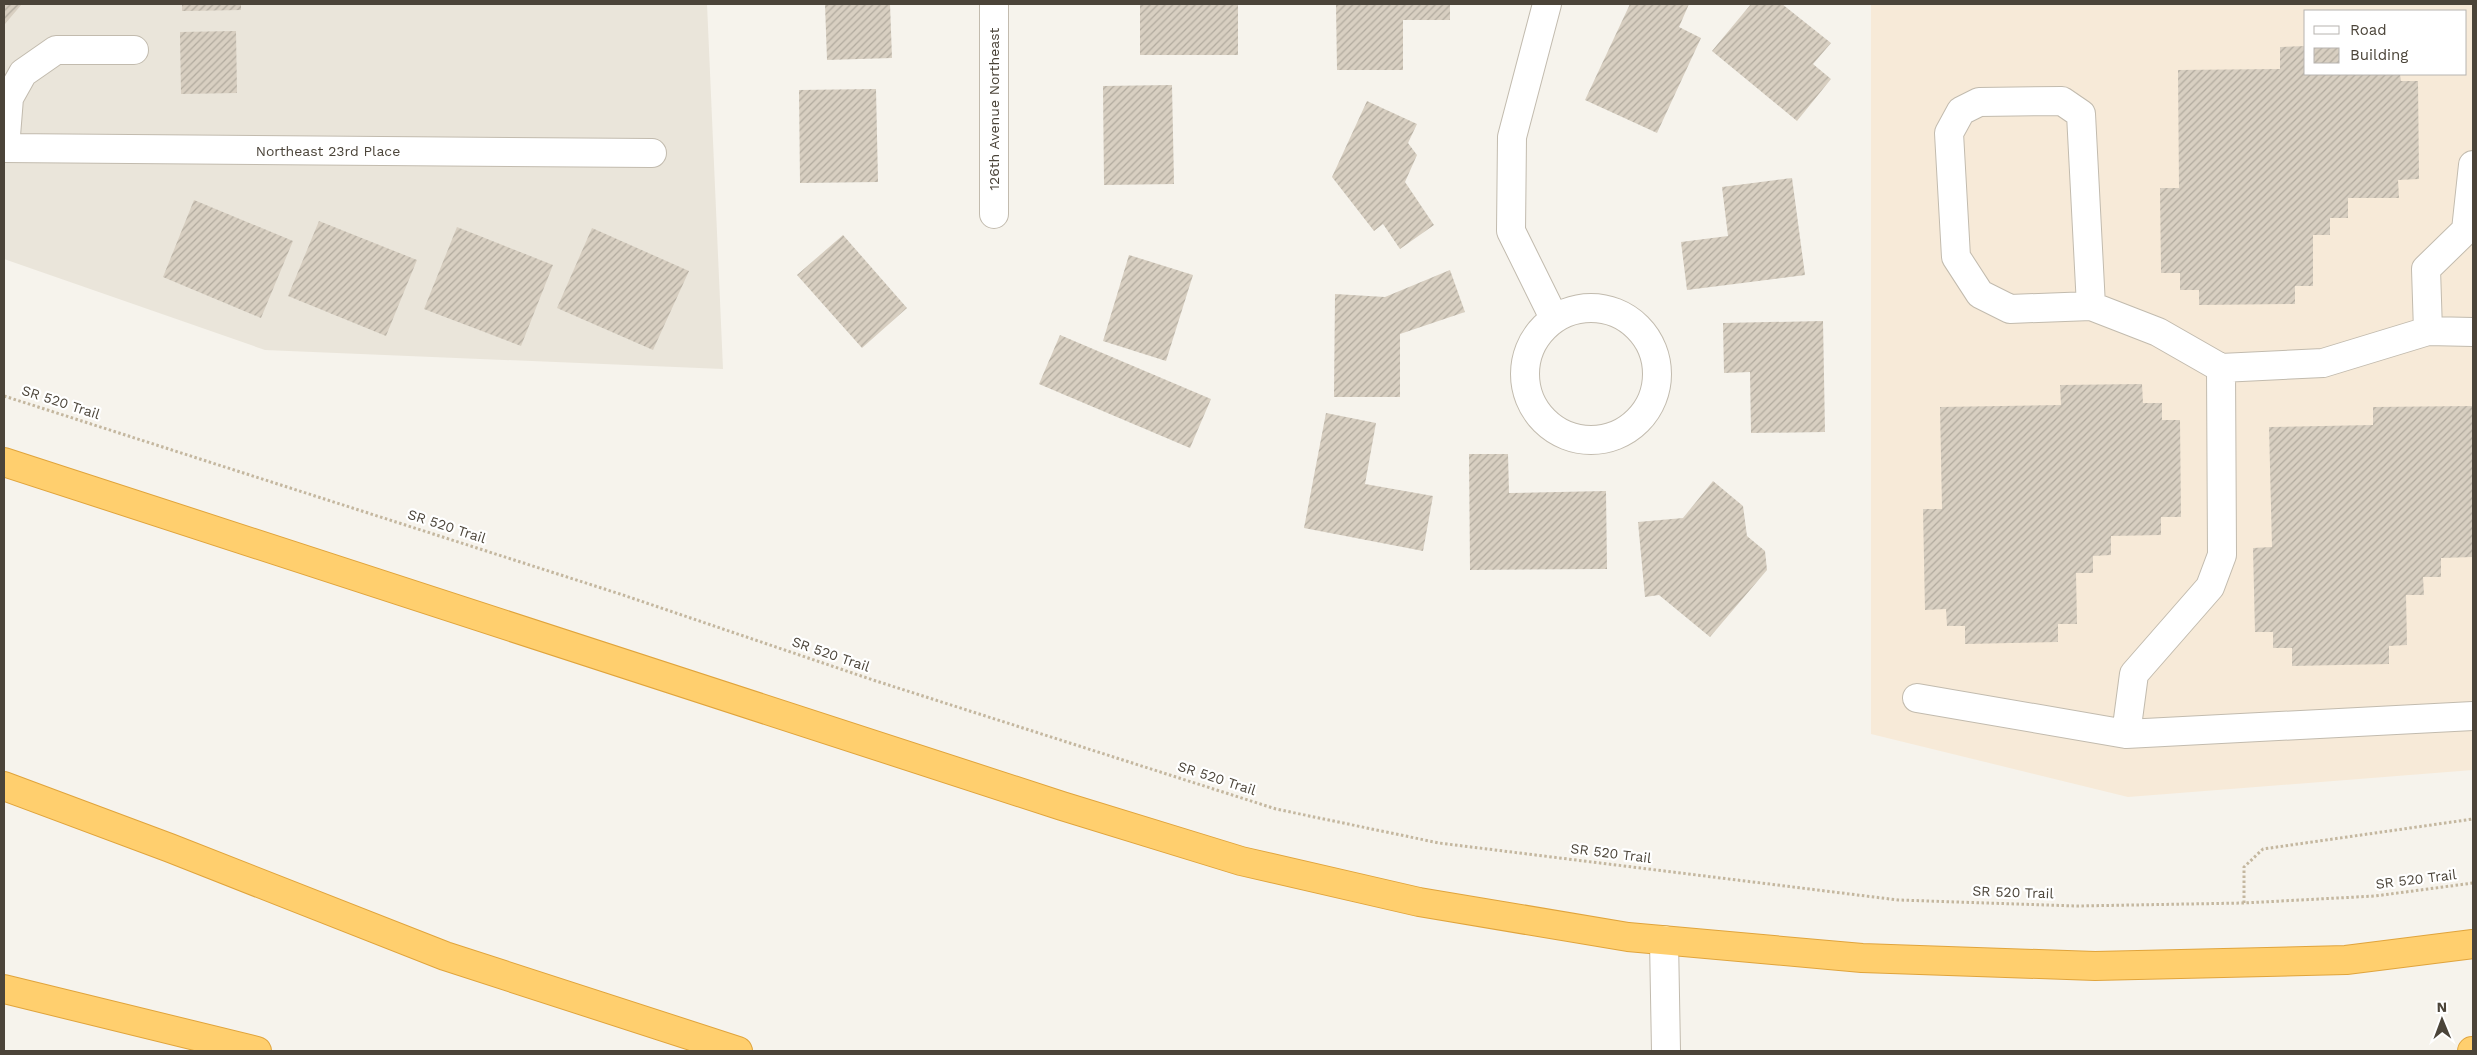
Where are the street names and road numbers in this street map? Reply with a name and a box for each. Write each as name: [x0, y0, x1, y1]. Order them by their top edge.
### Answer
street label: 126th Avenue Northeast: [986, 27, 1002, 190]
street label: Northeast 23rd Place: [256, 143, 400, 159]
street label: SR 520 Trail: [20, 382, 103, 422]
street label: SR 520 Trail: [406, 506, 489, 546]
street label: SR 520 Trail: [790, 633, 873, 675]
street label: SR 520 Trail: [1176, 758, 1259, 798]
street label: SR 520 Trail: [1570, 840, 1653, 866]
street label: SR 520 Trail: [2375, 866, 2458, 892]
street label: SR 520 Trail: [1972, 883, 2055, 901]

